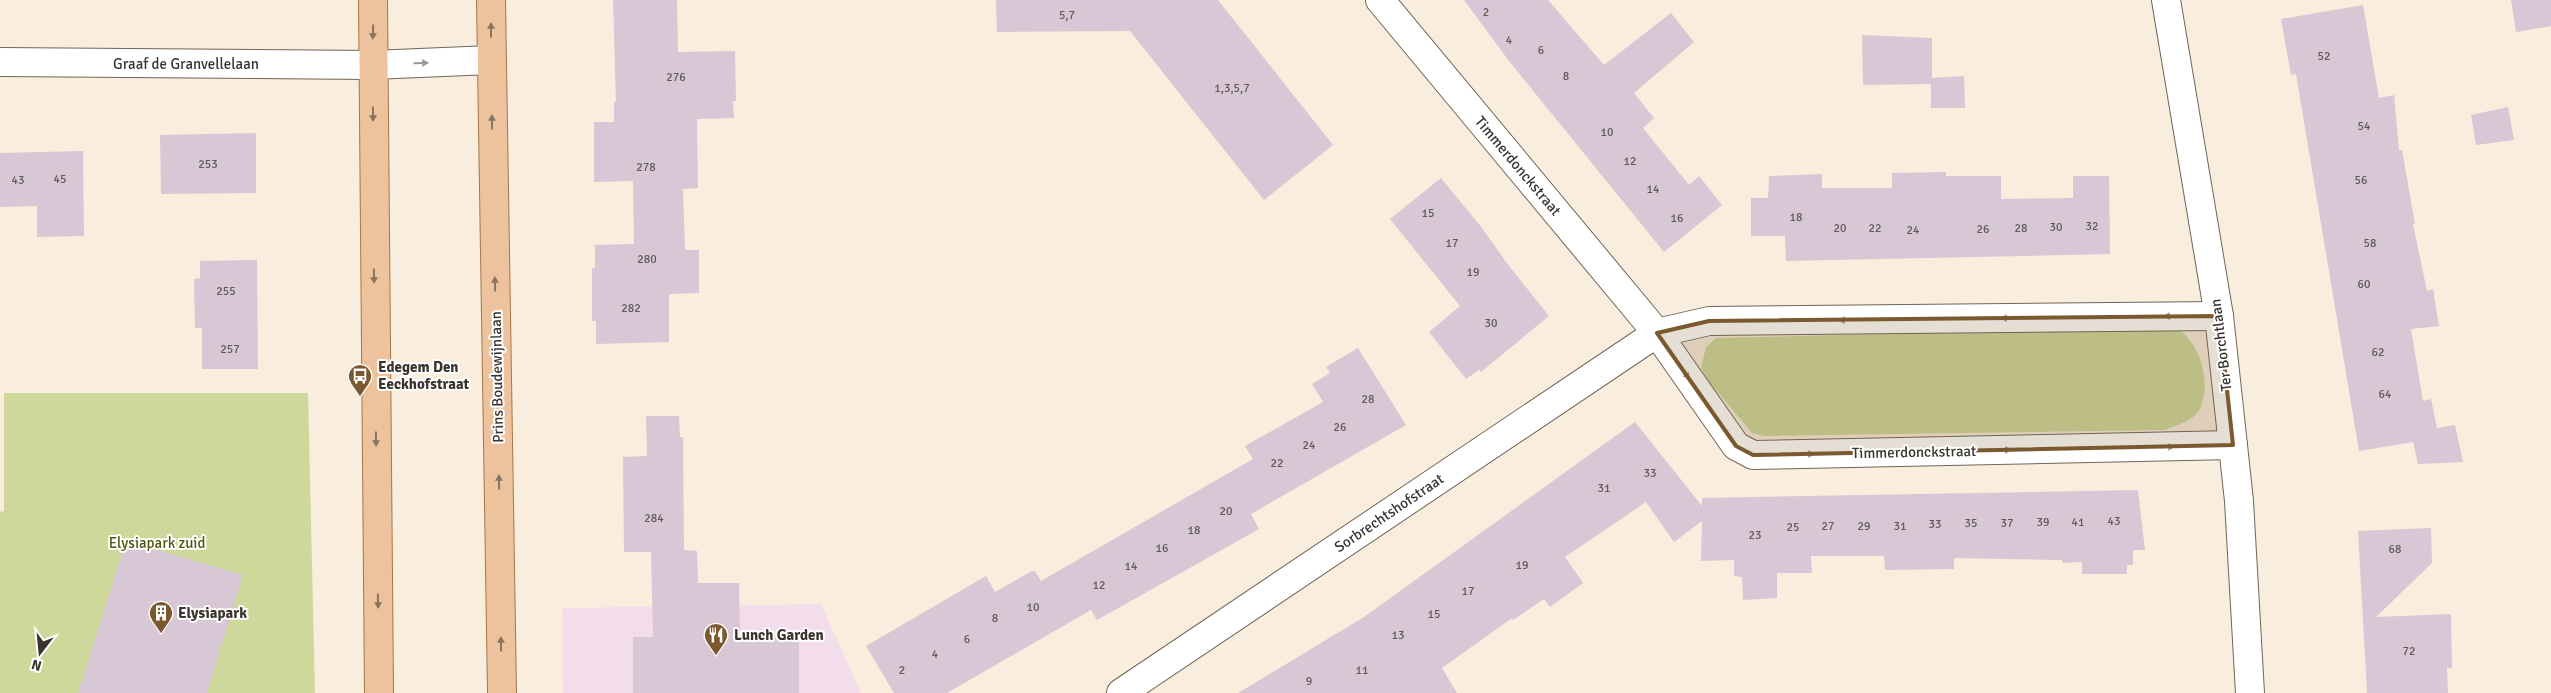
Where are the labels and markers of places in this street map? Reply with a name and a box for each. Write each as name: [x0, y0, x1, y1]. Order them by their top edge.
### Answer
place label: Edegem Den Eeckhofstraat: [378, 358, 470, 393]
bus stop icon: Edegem Den Eeckhofstraat: [347, 363, 373, 397]
building icon: Elysiapark: [148, 600, 174, 634]
place label: Elysiapark: [178, 604, 247, 622]
restaurant icon: Lunch Garden: [703, 622, 729, 656]
place label: Lunch Garden: [734, 626, 824, 644]

